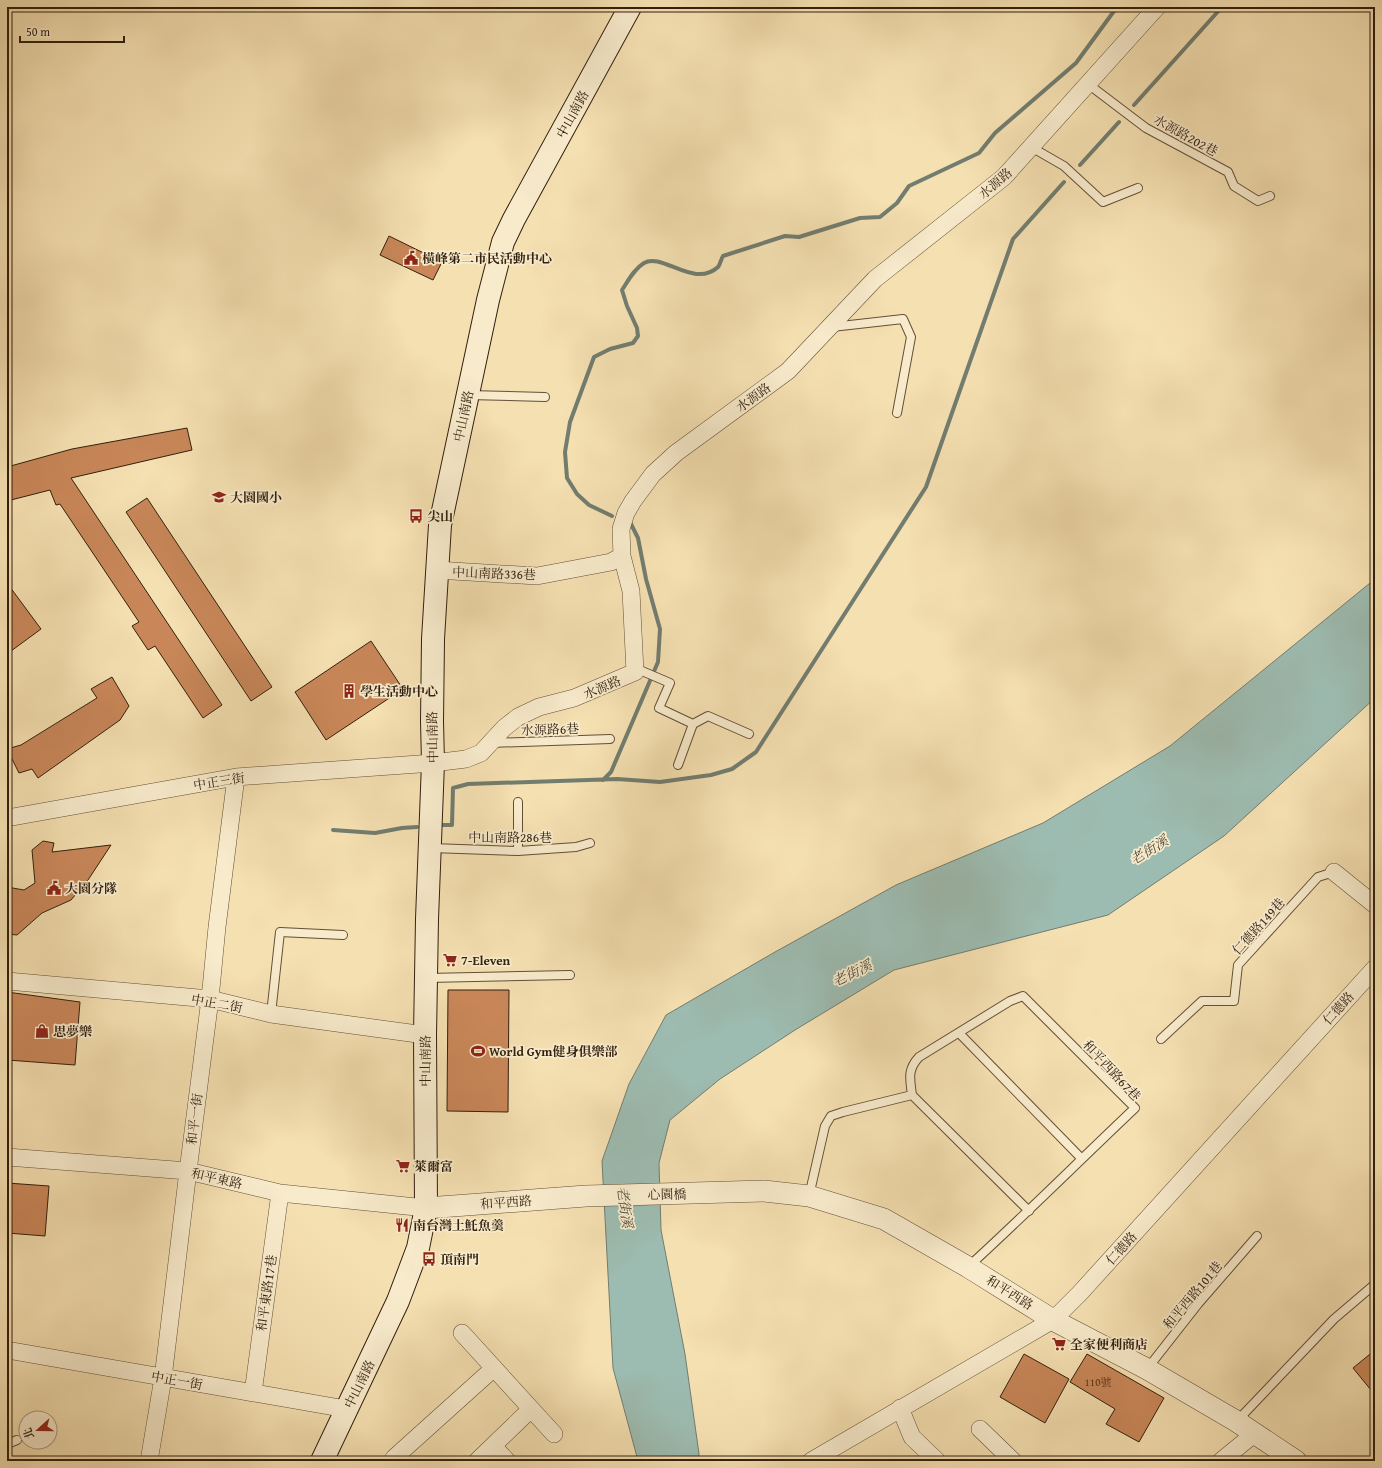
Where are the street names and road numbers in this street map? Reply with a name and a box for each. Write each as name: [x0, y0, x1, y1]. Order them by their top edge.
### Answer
street label: 中山南路: [552, 87, 593, 142]
street label: 水源路202巷: [1150, 110, 1221, 161]
street label: 水源路: [974, 163, 1016, 203]
street label: 水源路: [732, 378, 775, 417]
street label: 中山南路: [449, 389, 478, 444]
street label: 中山南路336巷: [452, 563, 536, 584]
street label: 水源路: [581, 671, 624, 704]
street label: 中山南路: [423, 711, 442, 763]
street label: 水源路6巷: [521, 719, 579, 740]
street label: 中正三街: [192, 768, 246, 795]
street label: 中山南路286巷: [468, 828, 552, 847]
street label: 仁德路149巷: [1228, 894, 1289, 959]
street label: 仁德路: [1318, 987, 1358, 1029]
street label: 中正二街: [190, 990, 244, 1017]
street label: 中山南路: [416, 1035, 435, 1087]
street label: 和平西路67巷: [1078, 1036, 1145, 1105]
street label: 和平一街: [182, 1092, 207, 1146]
street label: 和平東路: [189, 1163, 244, 1194]
street label: 心園橋: [647, 1185, 687, 1204]
street label: 和平西路: [479, 1191, 533, 1214]
street label: 仁德路: [1101, 1227, 1141, 1269]
street label: 和平東路17巷: [252, 1253, 281, 1333]
street label: 和平西路101巷: [1158, 1257, 1227, 1334]
street label: 和平西路: [983, 1271, 1037, 1314]
street label: 中山南路: [340, 1357, 379, 1412]
street label: 中正一街: [150, 1367, 204, 1394]

